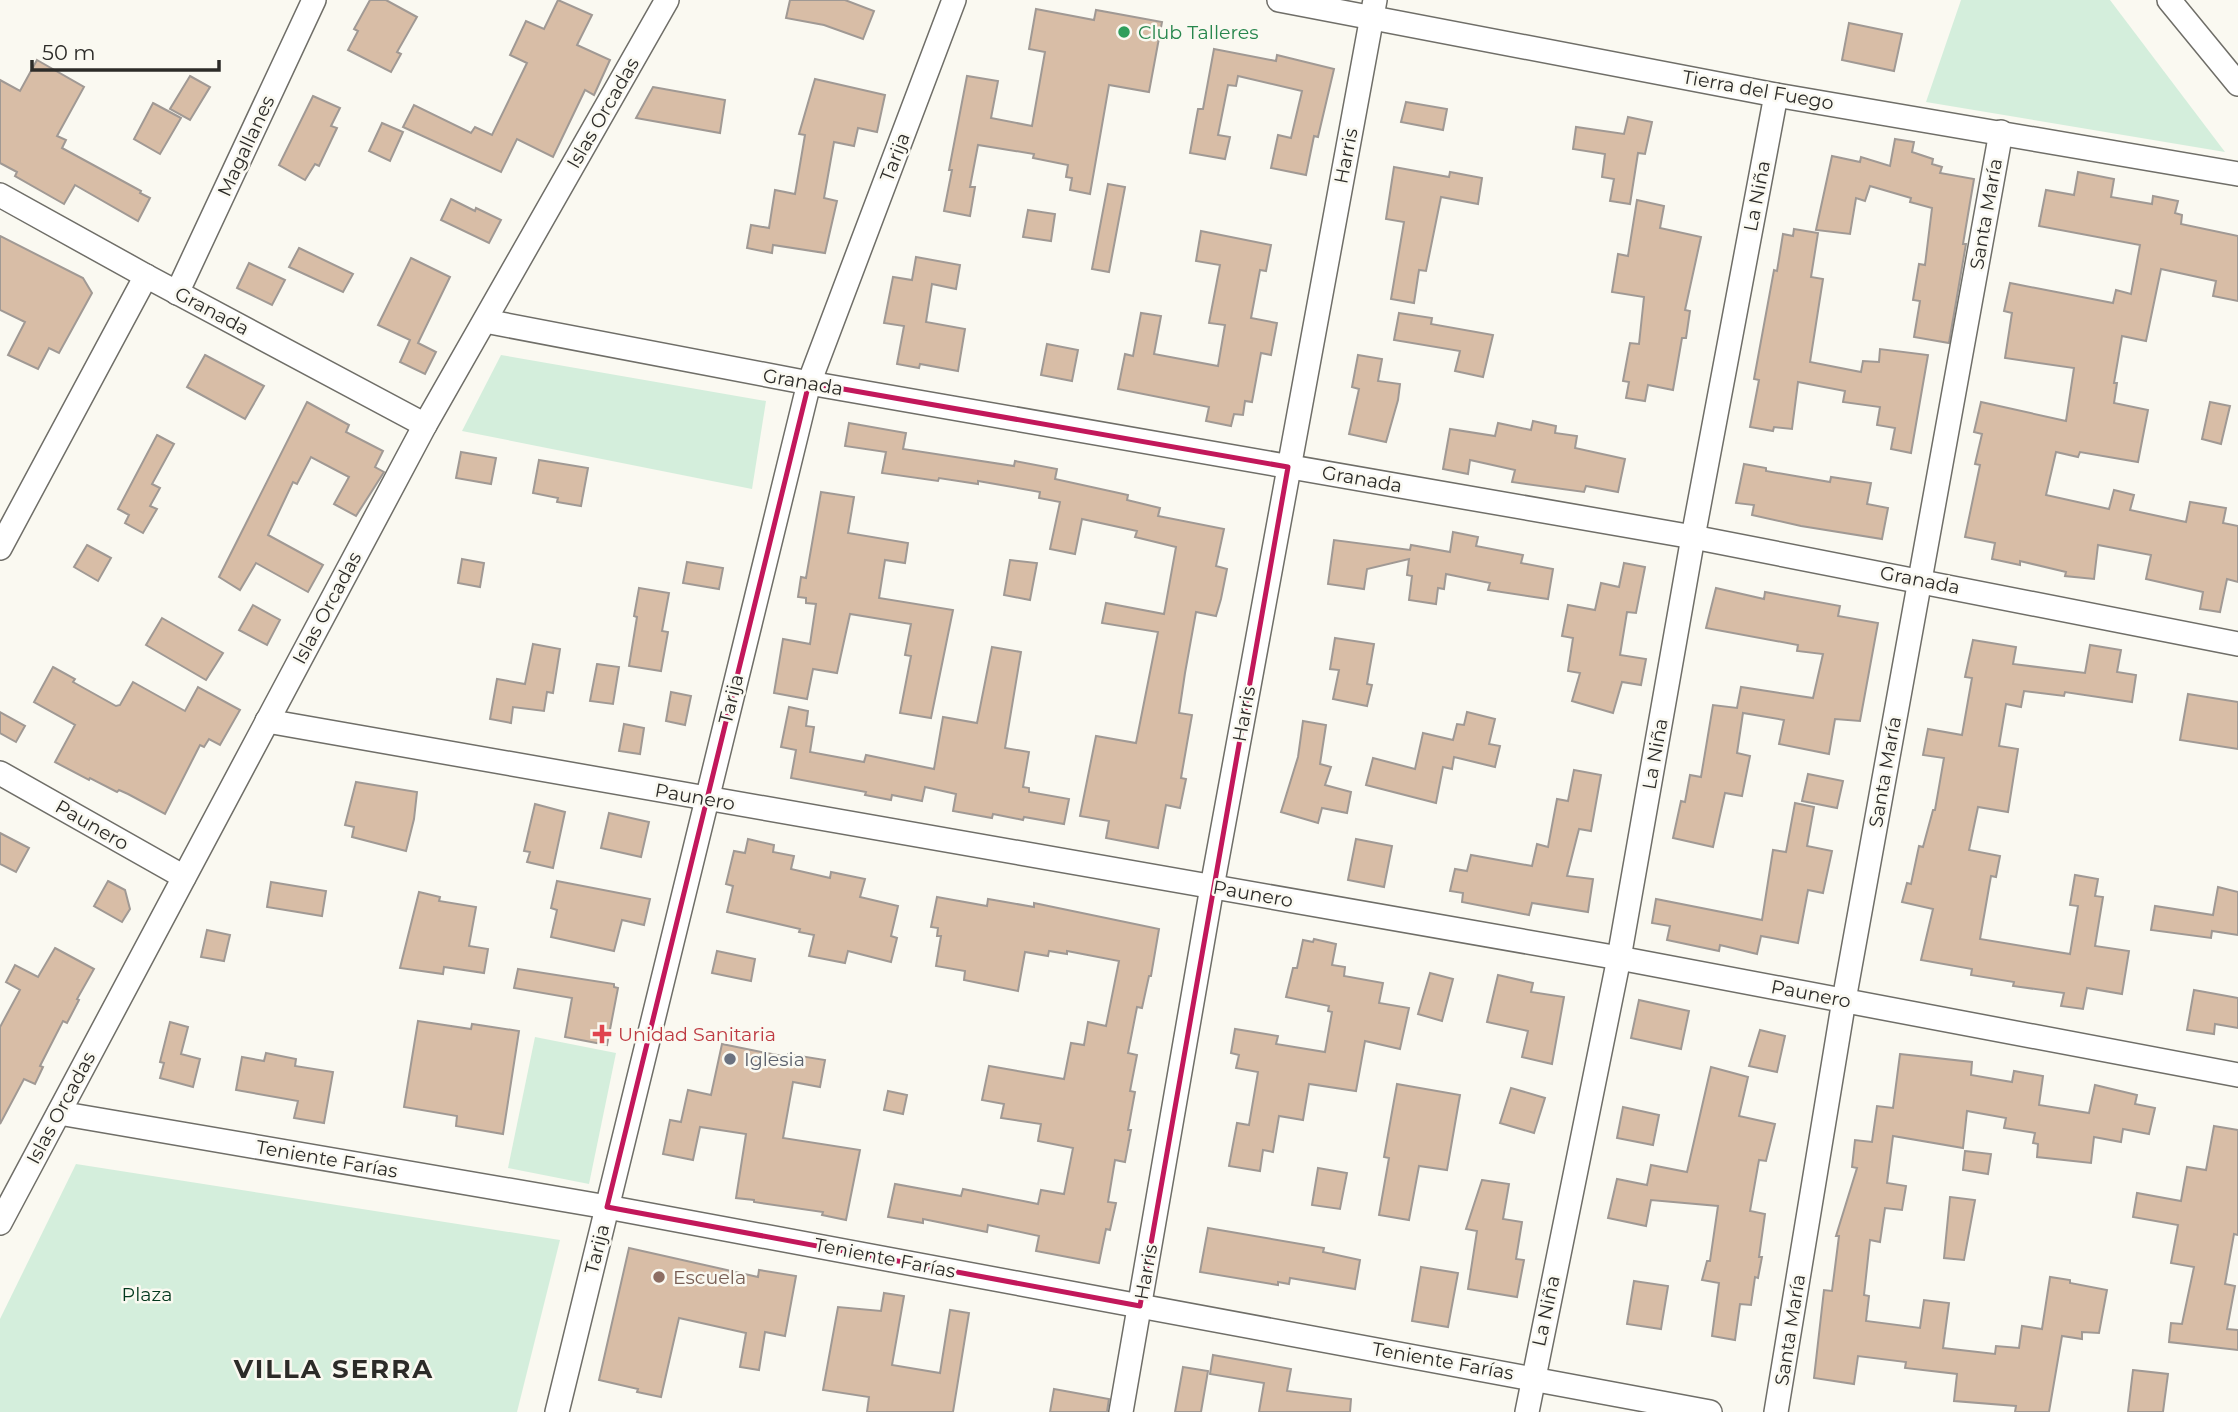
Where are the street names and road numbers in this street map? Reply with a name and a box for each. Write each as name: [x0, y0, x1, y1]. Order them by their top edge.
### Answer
street label: Islas Orcadas: [562, 53, 644, 173]
street label: Tierra del Fuego: [1681, 65, 1836, 115]
street label: Magallanes: [213, 92, 279, 200]
street label: Harris: [1329, 126, 1363, 186]
street label: Tarija: [875, 129, 915, 185]
street label: Santa María: [1965, 157, 2007, 271]
street label: La Niña: [1739, 158, 1775, 234]
street label: Granada: [171, 282, 253, 340]
street label: Granada: [761, 364, 845, 400]
street label: Granada: [1320, 461, 1404, 497]
street label: Islas Orcadas: [288, 548, 366, 668]
street label: Granada: [1878, 561, 1962, 599]
street label: Tarija: [714, 672, 748, 726]
street label: Harris: [1228, 684, 1260, 744]
street label: Santa María: [1864, 715, 1906, 829]
street label: La Niña: [1637, 717, 1673, 791]
street label: Paunero: [653, 779, 737, 815]
street label: Paunero: [51, 795, 133, 855]
street label: Paunero: [1211, 876, 1295, 912]
street label: Paunero: [1769, 975, 1853, 1013]
street label: Islas Orcadas: [22, 1048, 100, 1168]
street label: Teniente Farías: [254, 1135, 400, 1183]
street label: Tarija: [580, 1222, 614, 1276]
street label: Teniente Farías: [812, 1233, 958, 1283]
street label: Harris: [1130, 1242, 1162, 1302]
street label: La Niña: [1527, 1273, 1565, 1349]
street label: Santa María: [1770, 1273, 1810, 1387]
street label: Teniente Farías: [1370, 1337, 1516, 1385]

